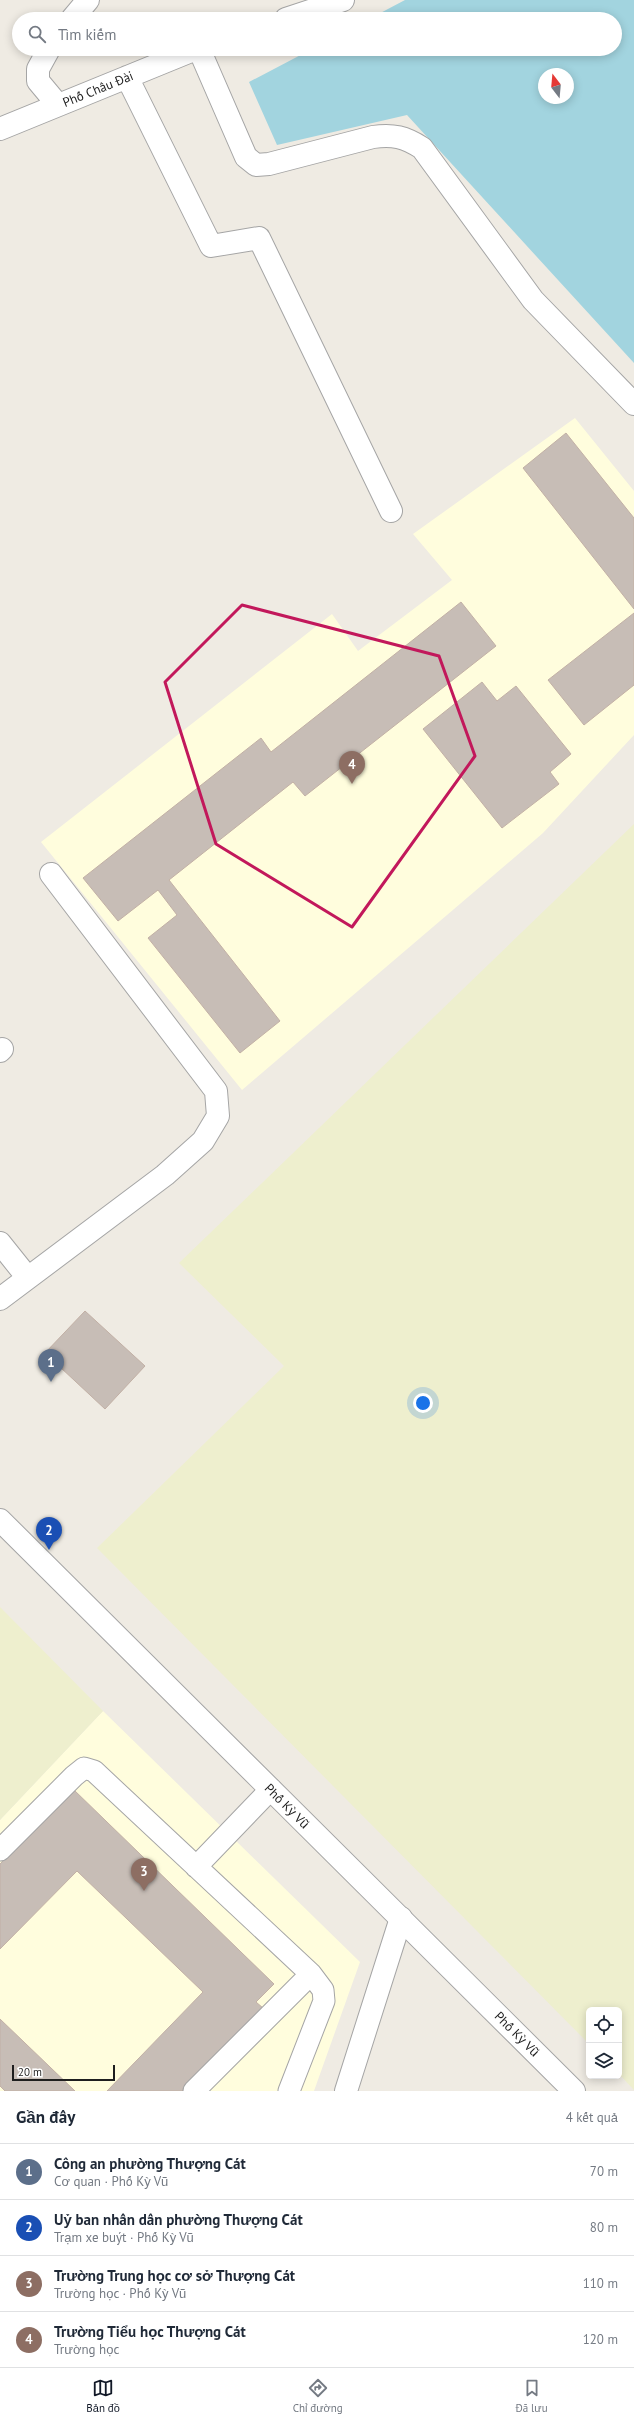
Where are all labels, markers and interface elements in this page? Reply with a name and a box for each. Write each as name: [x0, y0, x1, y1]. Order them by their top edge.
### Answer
search box: [12, 12, 622, 56]
icon: search: [26, 23, 48, 45]
text: Tìm kiếm: [58, 25, 116, 44]
street label: Phố Châu Đài: [60, 67, 136, 111]
north arrow: [538, 68, 574, 104]
pin: 4: [339, 751, 365, 784]
pin: 1: [38, 1349, 64, 1382]
your location: [413, 1393, 433, 1413]
pin: 2: [36, 1517, 62, 1550]
street label: Phố Kỳ Vũ: [261, 1780, 313, 1832]
pin: 3: [131, 1858, 157, 1891]
map controls: [586, 2007, 622, 2079]
button: locate: [586, 2007, 622, 2043]
street label: Phố Kỳ Vũ: [491, 2008, 543, 2060]
button: layers: [586, 2043, 622, 2079]
scale bar: [12, 2063, 115, 2082]
text: 20 m: [18, 2065, 42, 2079]
text: Gần đây: [16, 2106, 75, 2128]
text: 4 kết quả: [566, 2109, 618, 2126]
text: Công an phường Thượng Cát: [54, 2154, 246, 2173]
text: 1: [25, 2163, 33, 2180]
text: 70 m: [590, 2163, 618, 2180]
text: Cơ quan · Phố Kỳ Vũ: [54, 2173, 168, 2190]
text: Uỷ ban nhân dân phường Thượng Cát: [54, 2210, 303, 2229]
text: 2: [25, 2219, 33, 2236]
text: 80 m: [590, 2219, 618, 2236]
text: Trạm xe buýt · Phố Kỳ Vũ: [54, 2229, 194, 2246]
text: Trường Trung học cơ sở Thượng Cát: [54, 2266, 295, 2285]
text: 3: [25, 2275, 33, 2292]
text: 110 m: [583, 2275, 618, 2292]
text: Trường học · Phố Kỳ Vũ: [54, 2285, 186, 2302]
text: Trường Tiểu học Thượng Cát: [54, 2322, 246, 2341]
text: 4: [25, 2331, 33, 2348]
text: 120 m: [583, 2331, 618, 2348]
text: Trường học: [54, 2341, 119, 2358]
tab: Bản đồ: [86, 2377, 120, 2415]
tab: Chỉ đường: [293, 2377, 343, 2415]
tab: Đã lưu: [515, 2377, 548, 2415]

